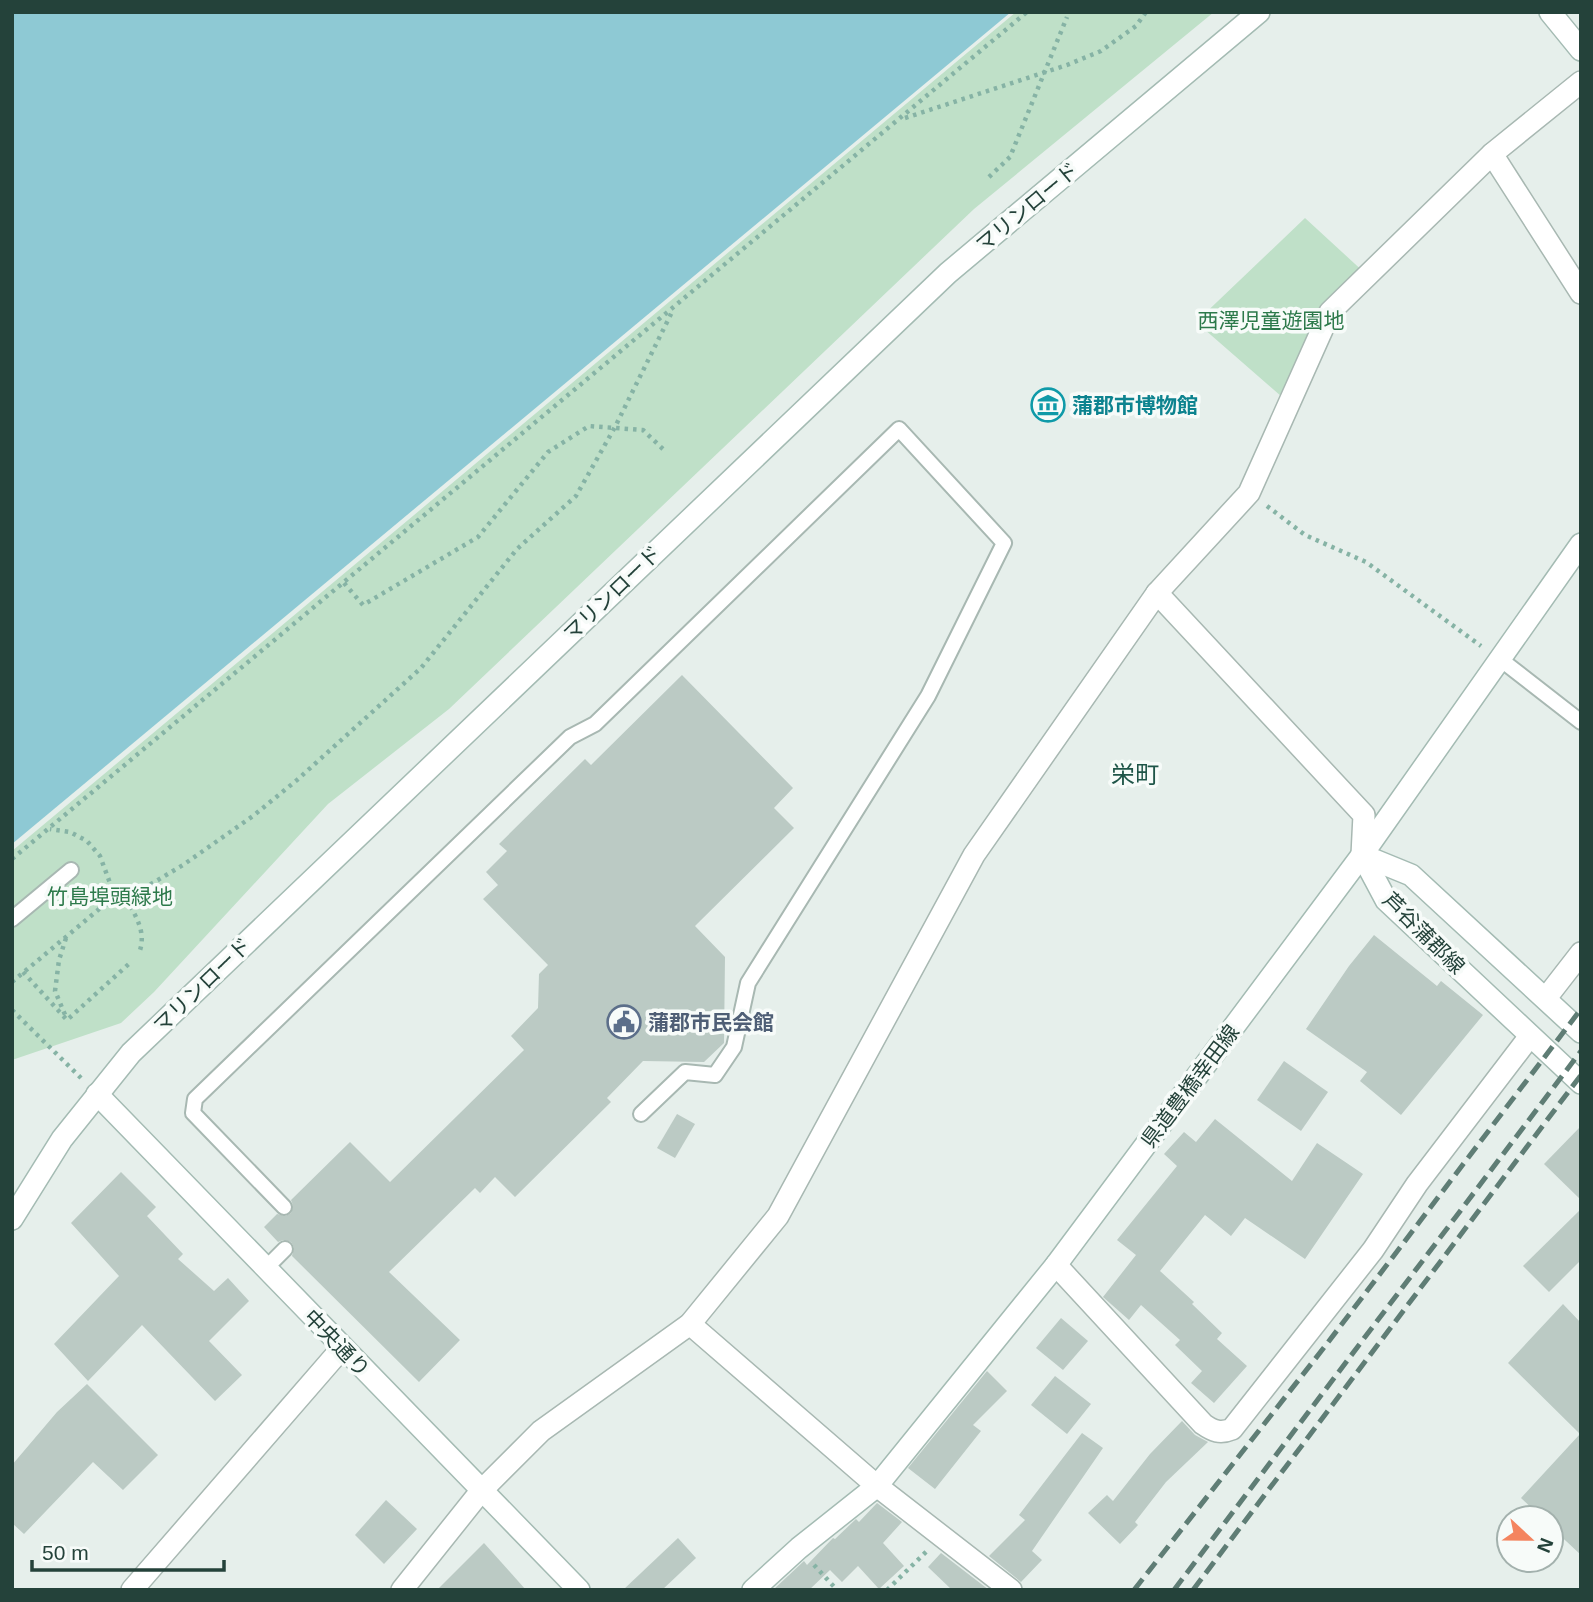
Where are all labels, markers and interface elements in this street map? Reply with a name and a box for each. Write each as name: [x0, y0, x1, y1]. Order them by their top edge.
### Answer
street label: マリンロード: [971, 158, 1083, 256]
park label: 西澤児童遊園地: [1198, 309, 1345, 332]
museum icon: 蒲郡市博物館: [1029, 386, 1067, 424]
place label: 蒲郡市博物館: [1072, 394, 1198, 417]
street label: マリンロード: [559, 541, 665, 645]
district label: 栄町: [1111, 761, 1159, 788]
park label: 竹島埠頭緑地: [47, 885, 173, 908]
street label: 芦谷蒲郡線: [1379, 888, 1469, 978]
street label: マリンロード: [149, 933, 255, 1037]
public building icon: 蒲郡市民会館: [605, 1003, 643, 1041]
place label: 蒲郡市民会館: [648, 1011, 774, 1034]
street label: 県道豊橋幸田線: [1137, 1020, 1243, 1152]
street label: 中央通り: [300, 1305, 374, 1381]
north arrow: [1495, 1504, 1565, 1574]
scale bar: [32, 1528, 224, 1572]
text: N: [1533, 1535, 1558, 1555]
text: 50 m: [42, 1541, 89, 1564]

